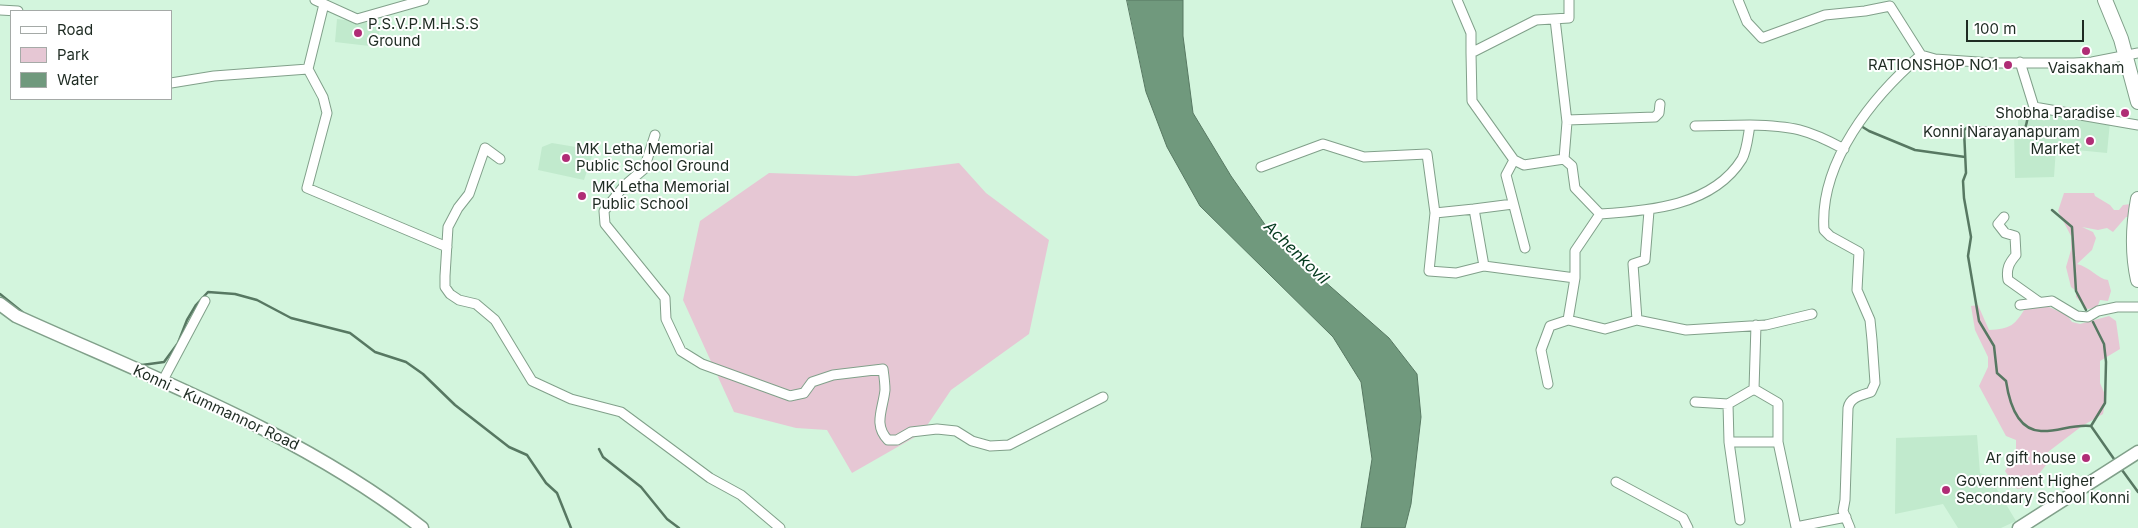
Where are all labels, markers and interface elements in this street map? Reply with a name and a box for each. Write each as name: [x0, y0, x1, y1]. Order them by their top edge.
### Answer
legend: [10, 10, 172, 100]
scale bar: [1968, 10, 2086, 42]
place label: P.S.V.P.M.H.S.S Ground: [368, 15, 479, 50]
text: 100 m: [1974, 19, 2016, 38]
text: Road: [57, 20, 93, 39]
marker: P.S.V.P.M.H.S.S Ground: [352, 27, 364, 39]
text: Park: [57, 45, 89, 64]
marker: Vaisakham: [2080, 45, 2092, 57]
place label: RATIONSHOP NO1: [1868, 56, 1998, 74]
marker: RATIONSHOP NO1: [2002, 59, 2014, 71]
place label: Vaisakham: [2048, 59, 2124, 77]
text: Water: [57, 70, 99, 89]
place label: Shobha Paradise: [1995, 104, 2115, 122]
marker: Shobha Paradise: [2119, 107, 2131, 119]
place label: Konni Narayanapuram Market: [1923, 123, 2080, 158]
marker: Konni Narayanapuram Market: [2084, 135, 2096, 147]
place label: MK Letha Memorial Public School Ground: [576, 140, 729, 175]
marker: MK Letha Memorial Public School Ground: [560, 152, 572, 164]
place label: MK Letha Memorial Public School: [592, 178, 729, 213]
marker: MK Letha Memorial Public School: [576, 190, 588, 202]
water label: Achenkovil: [1260, 217, 1332, 289]
street label: Konni - Kummannor Road: [130, 362, 302, 454]
place label: Ar gift house: [1985, 449, 2076, 467]
marker: Ar gift house: [2080, 452, 2092, 464]
place label: Government Higher Secondary School Konni: [1956, 472, 2130, 507]
marker: Government Higher Secondary School Konni: [1940, 484, 1952, 496]

